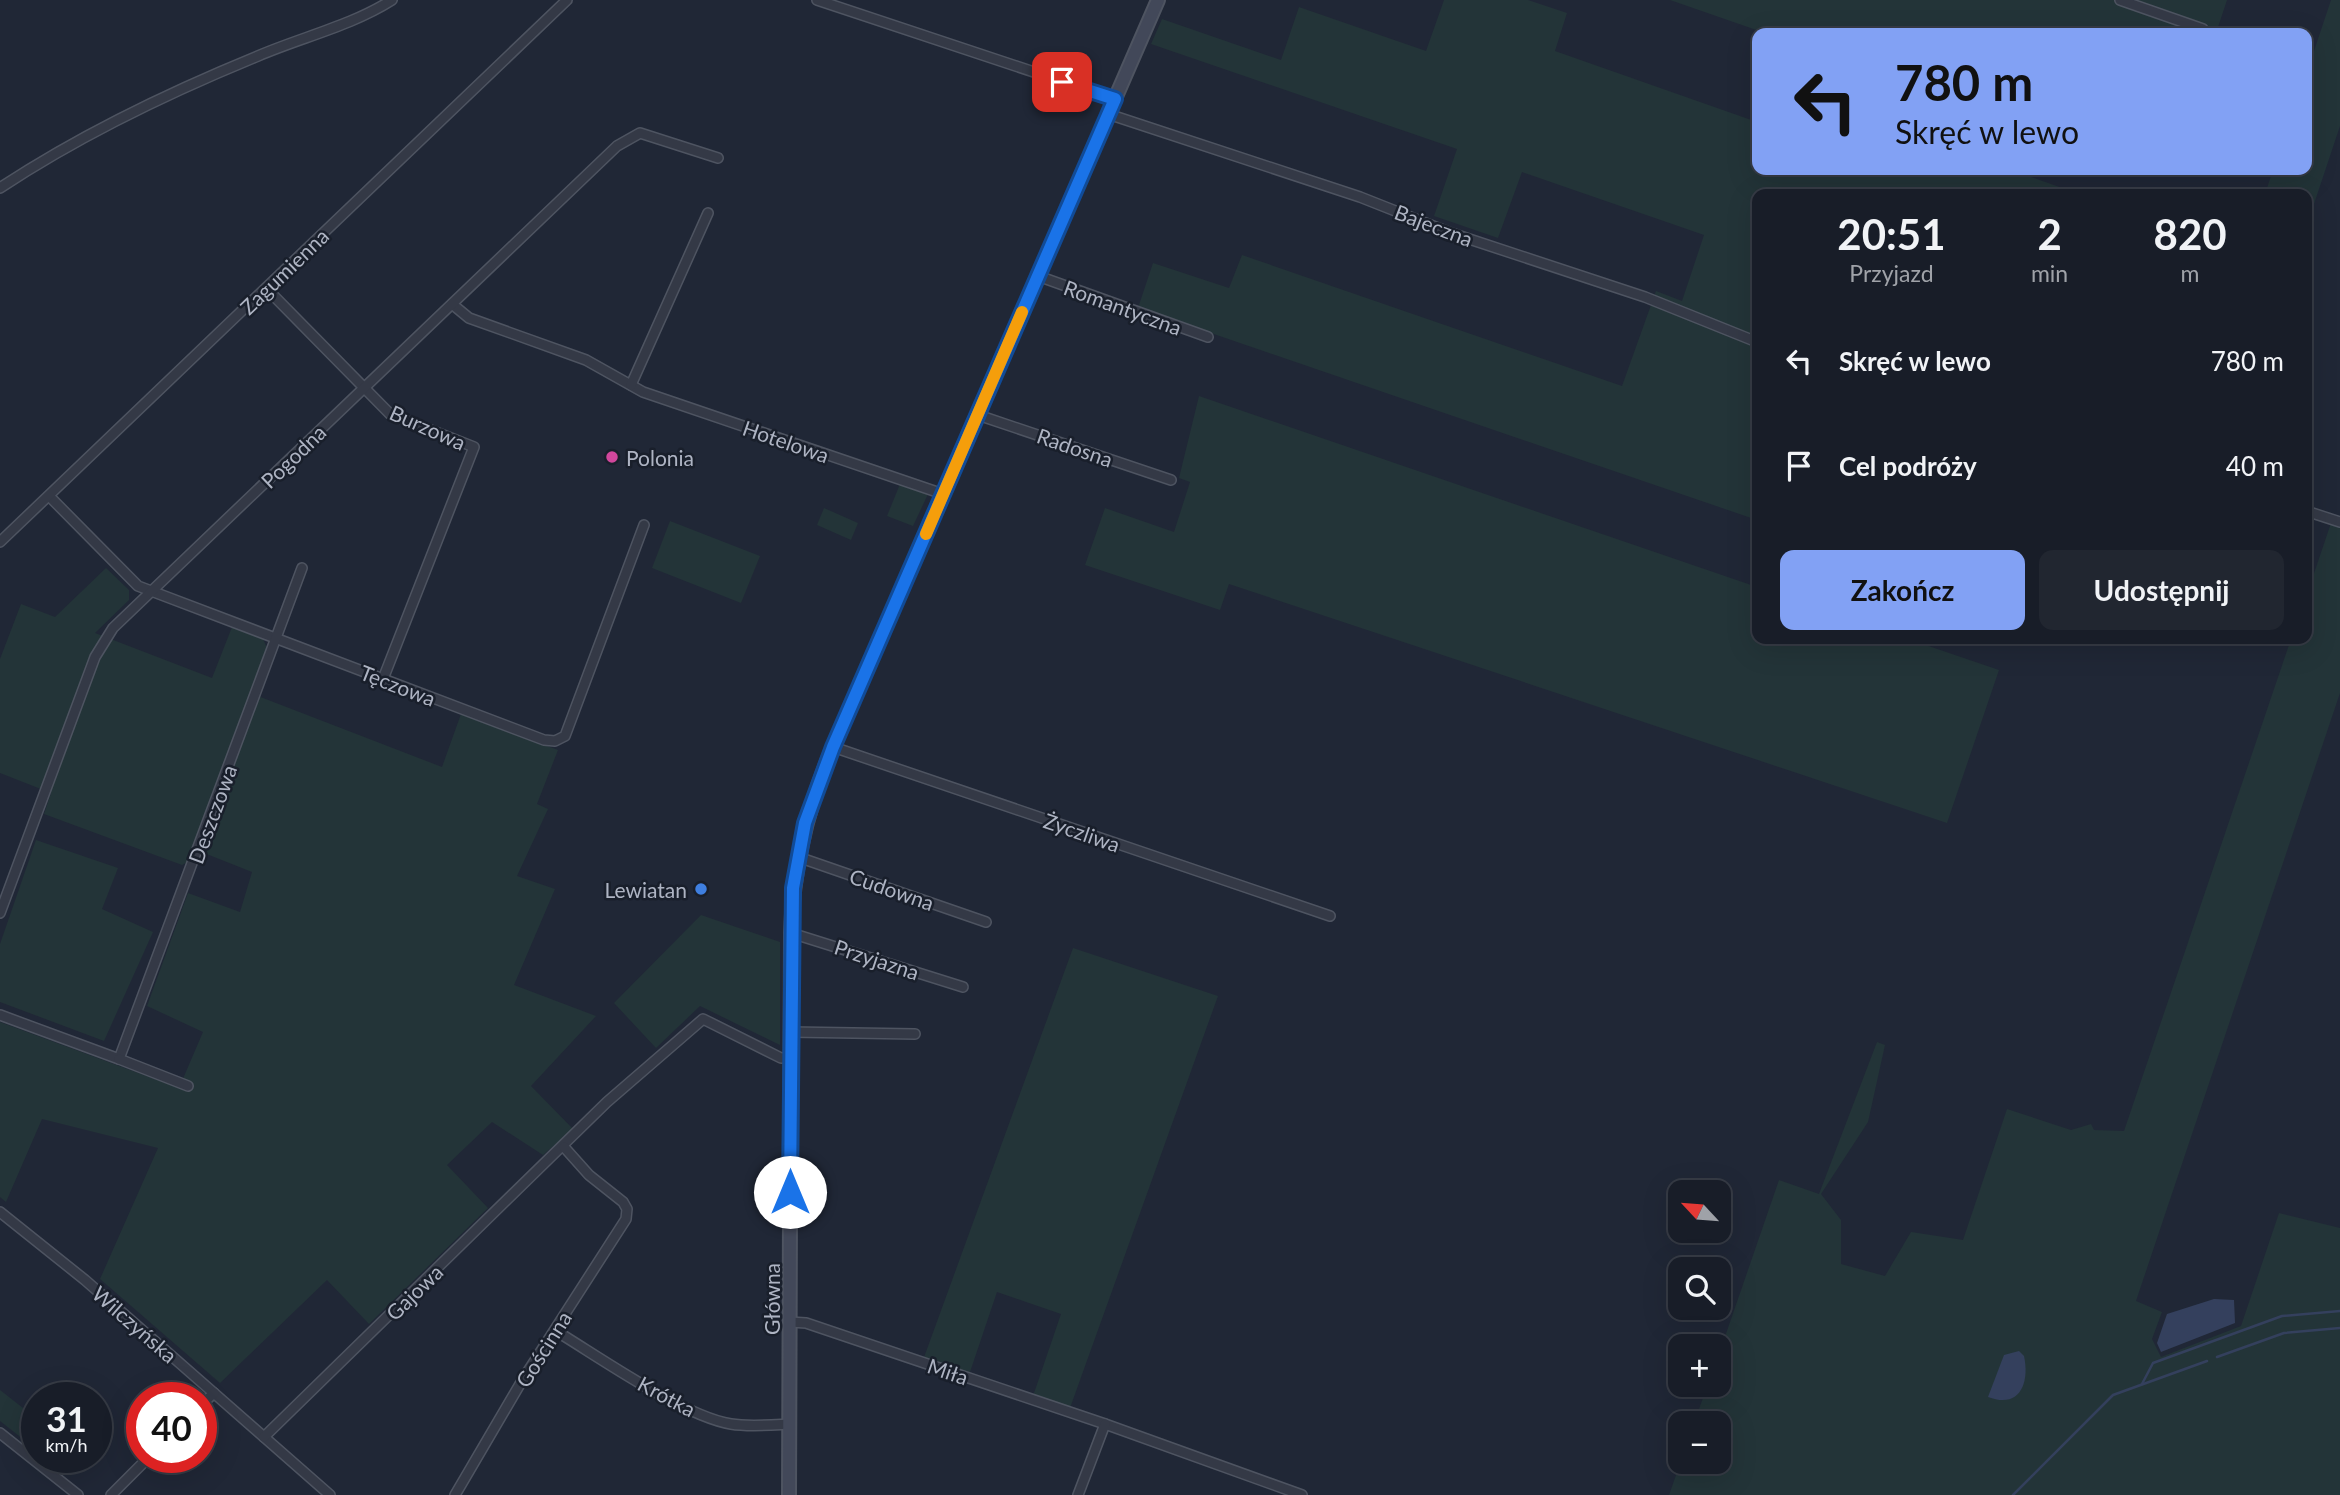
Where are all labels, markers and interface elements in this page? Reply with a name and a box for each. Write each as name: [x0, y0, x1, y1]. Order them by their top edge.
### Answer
pin: [1032, 52, 1092, 112]
text: 780 m: [1895, 53, 2033, 111]
icon: left: [1780, 56, 1871, 147]
icon: arrive: [1043, 63, 1081, 101]
text: Skręć w lewo: [1895, 112, 2079, 151]
street label: Bajeczna: [1391, 199, 1477, 251]
text: 20:51: [1837, 209, 1946, 259]
text: 2: [2037, 209, 2062, 259]
text: 820: [2154, 209, 2227, 259]
street label: Zagumienna: [235, 223, 333, 319]
text: Przyjazd: [1849, 259, 1934, 287]
text: min: [2031, 259, 2068, 287]
text: m: [2181, 259, 2200, 287]
street label: Romantyczna: [1061, 274, 1185, 340]
icon: left: [1780, 342, 1818, 380]
text: Skręć w lewo: [1839, 345, 1991, 377]
text: 780 m: [2211, 345, 2284, 377]
street label: Burzowa: [386, 399, 470, 455]
street label: Hotelowa: [740, 415, 832, 467]
street label: Pogodna: [255, 419, 331, 493]
street label: Radosna: [1034, 422, 1116, 472]
place label: Polonia: [626, 445, 694, 470]
icon: arrive: [1780, 447, 1818, 485]
marker: Polonia: [604, 449, 620, 465]
text: Cel podróży: [1839, 450, 1977, 482]
text: 40 m: [2226, 450, 2284, 482]
button: Zakończ: [1780, 550, 2025, 630]
button: Udostępnij: [2039, 550, 2284, 630]
street label: Tęczowa: [357, 659, 439, 711]
street label: Deszczowa: [183, 761, 241, 867]
street label: Życzliwa: [1041, 807, 1123, 857]
street label: Cudowna: [846, 863, 938, 915]
place label: Lewiatan: [604, 877, 687, 902]
marker: Lewiatan: [693, 881, 709, 897]
street label: Przyjazna: [832, 934, 922, 984]
position arrow: [753, 1155, 827, 1229]
north arrow: [1668, 1180, 1731, 1242]
map controls: [1668, 1180, 1731, 1474]
button: search: [1668, 1257, 1731, 1320]
street label: Gajowa: [380, 1259, 448, 1325]
street label: Główna: [759, 1263, 784, 1335]
street label: Wilczyńska: [88, 1280, 182, 1368]
street label: Gościnna: [510, 1306, 576, 1392]
button: +: [1668, 1334, 1731, 1397]
street label: Miła: [924, 1352, 972, 1390]
street label: Krótka: [634, 1371, 700, 1421]
speed limit sign: 40: [126, 1382, 217, 1473]
text: 31: [46, 1397, 87, 1439]
button: −: [1668, 1411, 1731, 1474]
text: km/h: [45, 1434, 88, 1456]

